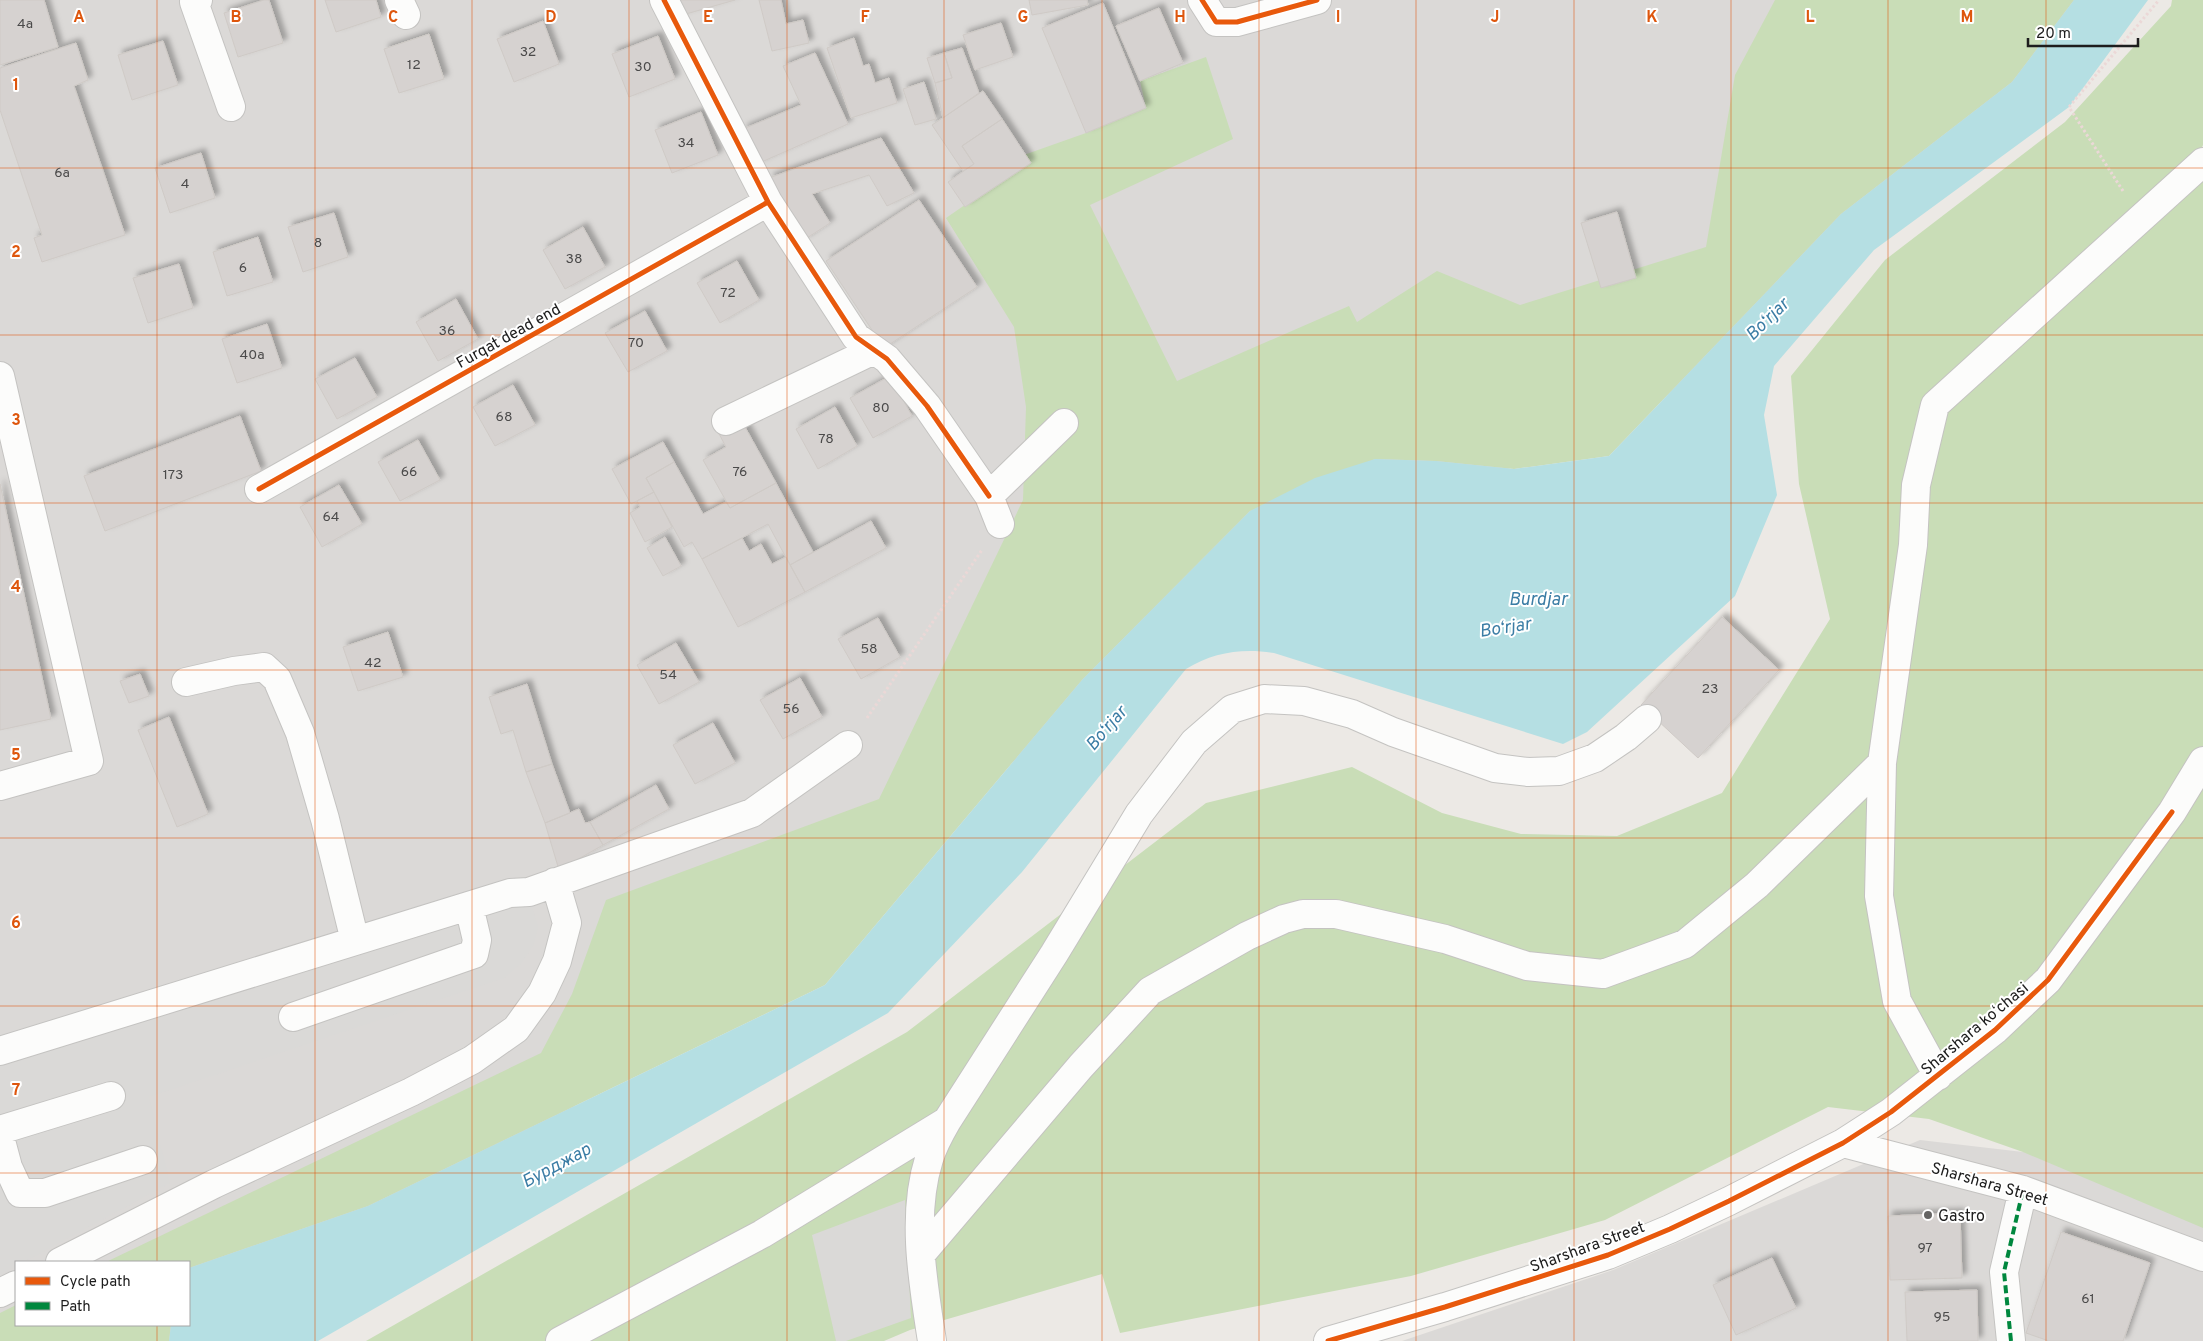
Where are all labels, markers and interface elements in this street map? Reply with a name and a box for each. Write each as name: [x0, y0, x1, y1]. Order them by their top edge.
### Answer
text: A: [73, 8, 85, 28]
text: B: [230, 8, 242, 28]
text: C: [388, 8, 398, 28]
text: D: [545, 8, 557, 28]
text: E: [703, 8, 713, 28]
text: F: [860, 8, 870, 28]
text: G: [1018, 8, 1028, 28]
text: H: [1174, 8, 1186, 28]
text: I: [1336, 8, 1340, 28]
text: J: [1491, 8, 1499, 28]
text: K: [1646, 8, 1658, 28]
text: L: [1805, 8, 1815, 28]
text: M: [1961, 8, 1973, 28]
scale bar: [2028, 15, 2138, 47]
house number: 4a: [17, 16, 33, 33]
text: 20 m: [2036, 25, 2071, 44]
house number: 32: [520, 44, 536, 61]
house number: 12: [407, 57, 421, 74]
house number: 30: [634, 59, 652, 76]
text: 1: [13, 76, 19, 96]
house number: 34: [677, 135, 695, 152]
house number: 6a: [54, 165, 70, 182]
house number: 4: [181, 176, 189, 193]
house number: 8: [314, 235, 322, 252]
text: 2: [11, 243, 21, 263]
house number: 38: [566, 251, 582, 268]
house number: 6: [239, 260, 247, 277]
house number: 72: [720, 285, 736, 302]
water label: Bo‘rjar: [1741, 292, 1796, 346]
street label: Furqat dead end: [453, 300, 565, 374]
house number: 36: [439, 323, 455, 340]
house number: 70: [628, 335, 644, 352]
house number: 40a: [239, 347, 265, 364]
house number: 80: [872, 400, 890, 417]
house number: 68: [496, 409, 512, 426]
text: 3: [11, 411, 21, 431]
house number: 78: [818, 431, 834, 448]
house number: 66: [401, 464, 417, 481]
house number: 76: [733, 464, 747, 481]
house number: 173: [163, 467, 183, 484]
house number: 64: [322, 509, 340, 526]
text: 4: [11, 578, 21, 598]
water label: Burdjar: [1509, 589, 1569, 612]
water label: Bo‘rjar: [1478, 613, 1535, 644]
house number: 58: [860, 641, 878, 658]
house number: 42: [364, 655, 382, 672]
house number: 54: [659, 667, 677, 684]
house number: 23: [1702, 681, 1719, 698]
water label: Bo‘rjar: [1081, 700, 1134, 756]
house number: 56: [782, 701, 800, 718]
text: 5: [11, 746, 21, 766]
text: 6: [11, 914, 21, 934]
street label: Sharshara koʻchasi: [1917, 979, 2033, 1080]
text: 7: [12, 1081, 20, 1101]
water label: Бурджар: [518, 1138, 595, 1194]
street label: Sharshara Street: [1929, 1159, 2050, 1211]
place label: Gastro: [1938, 1207, 1985, 1227]
marker: Gastro: [1922, 1209, 1934, 1221]
street label: Sharshara Street: [1528, 1218, 1648, 1278]
house number: 97: [1917, 1240, 1933, 1257]
legend: [15, 1261, 190, 1326]
text: Cycle path: [60, 1273, 131, 1292]
house number: 61: [2081, 1291, 2095, 1308]
text: Path: [60, 1298, 91, 1317]
house number: 95: [1933, 1309, 1951, 1326]

